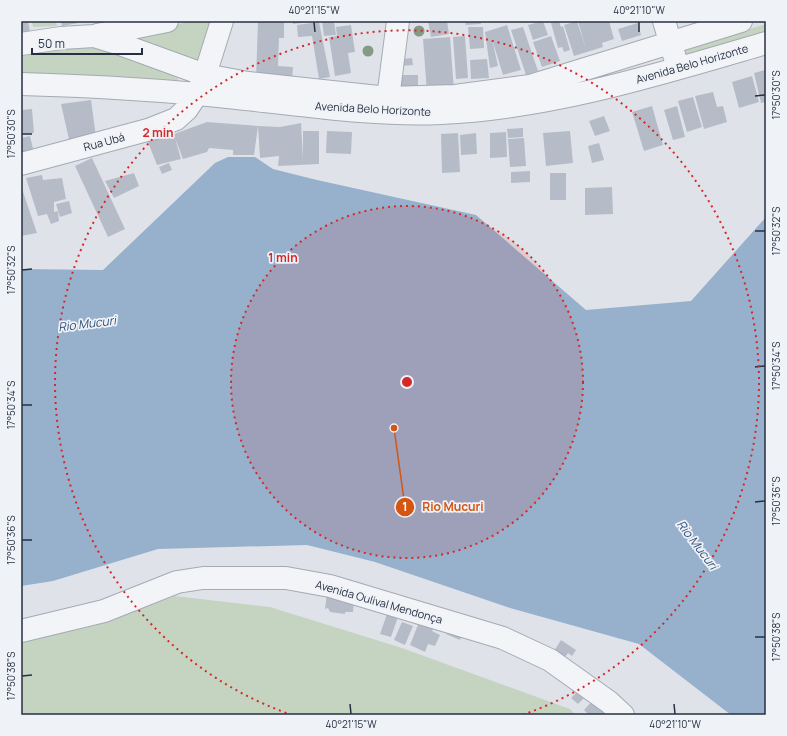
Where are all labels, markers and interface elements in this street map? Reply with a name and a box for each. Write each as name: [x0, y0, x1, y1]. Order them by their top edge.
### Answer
text: 40°21'15"W: [288, 3, 340, 17]
text: 40°21'10"W: [613, 3, 665, 17]
scale bar: [32, 30, 142, 56]
text: 50 m: [38, 35, 65, 52]
street label: Avenida Belo Horizonte: [634, 40, 750, 87]
text: 17°50'30"S: [769, 70, 783, 120]
street label: Avenida Belo Horizonte: [315, 98, 432, 119]
text: 17°50'30"S: [4, 109, 18, 159]
text: 2 min: [142, 124, 174, 141]
street label: Rua Ubá: [82, 129, 126, 154]
text: 17°50'32"S: [769, 207, 783, 255]
text: 17°50'32"S: [4, 246, 18, 294]
text: 1 min: [268, 249, 298, 266]
water label: Rio Mucuri: [57, 311, 119, 335]
text: 17°50'34"S: [769, 342, 783, 390]
centre of rings: [400, 375, 414, 389]
text: 17°50'34"S: [4, 381, 18, 429]
text: 17°50'36"S: [769, 476, 783, 526]
callout: Rio Mucuri: [395, 495, 492, 519]
text: 1: [402, 498, 408, 515]
text: Rio Mucuri: [422, 498, 484, 515]
text: 17°50'36"S: [4, 515, 18, 565]
water label: Rio Mucuri: [673, 516, 723, 575]
street label: Avenida Oulival Mendonça: [314, 576, 444, 627]
text: 17°50'38"S: [769, 613, 783, 661]
text: 17°50'38"S: [4, 652, 18, 700]
text: 40°21'15"W: [325, 717, 377, 731]
text: 40°21'10"W: [649, 717, 701, 731]

